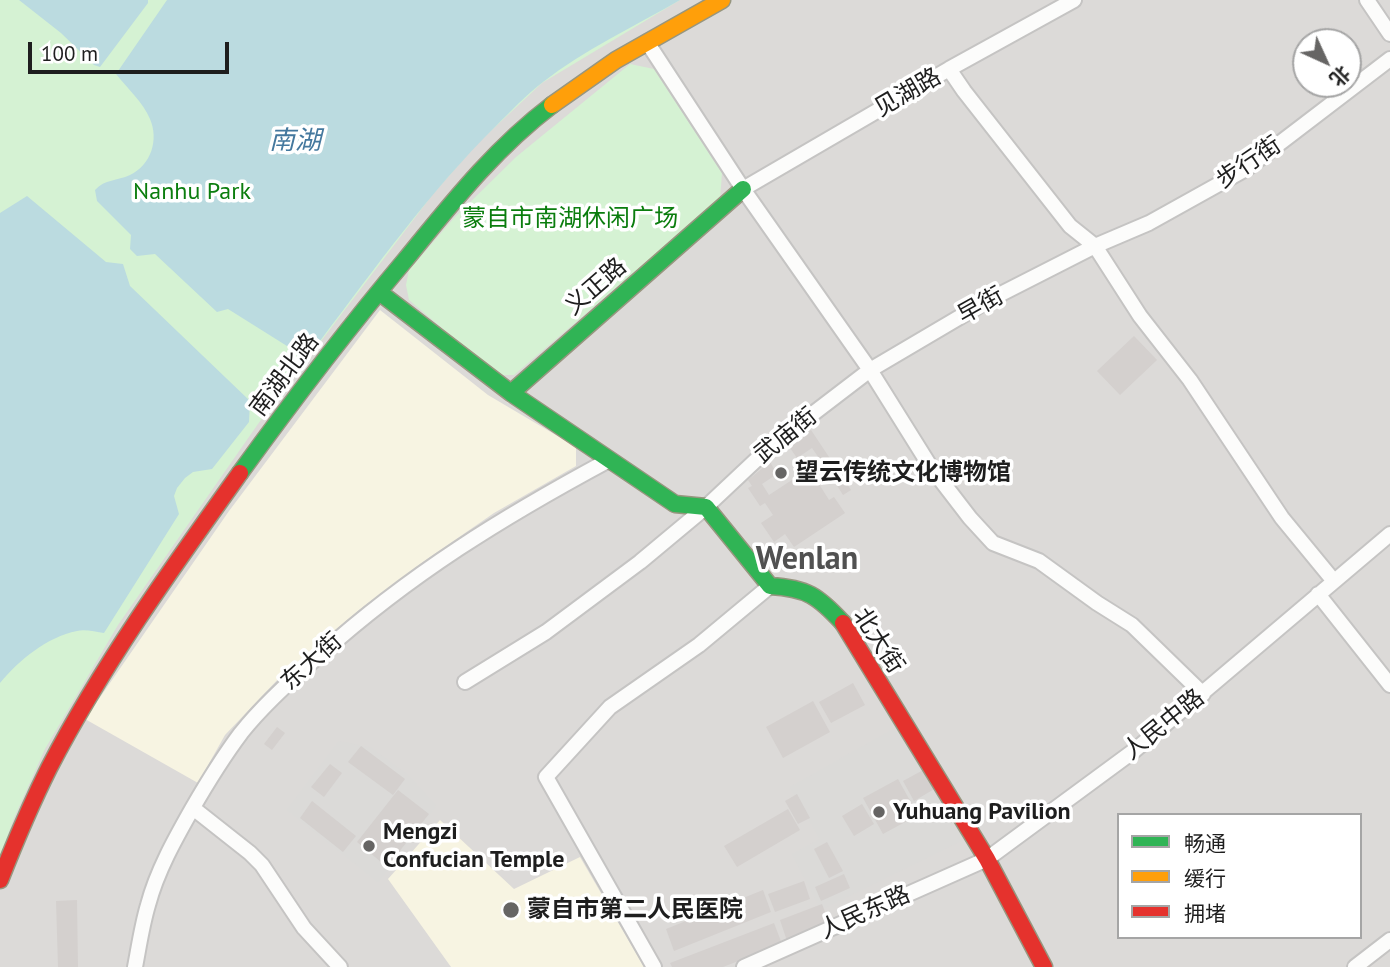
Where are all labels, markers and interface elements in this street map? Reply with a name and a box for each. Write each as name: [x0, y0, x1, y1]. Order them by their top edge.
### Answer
scale bar: [32, 28, 233, 72]
north arrow: [1292, 28, 1362, 98]
text: 100 m: [41, 40, 98, 67]
text: 北: [1325, 61, 1356, 92]
street label: 见湖路: [870, 63, 946, 123]
water label: 南湖: [269, 126, 321, 158]
street label: 步行街: [1211, 131, 1287, 195]
park label: Nanhu Park: [133, 178, 251, 206]
park label: 蒙自市南湖休闲广场: [462, 205, 678, 233]
street label: 义正路: [559, 253, 633, 321]
street label: 早街: [953, 282, 1009, 330]
street label: 南湖北路: [245, 328, 325, 422]
street label: 武庙街: [749, 402, 823, 470]
place label: 望云传统文化博物馆: [795, 459, 1011, 487]
marker: 望云传统文化博物馆: [773, 465, 789, 481]
district label: Wenlan: [756, 541, 858, 579]
street label: 北大街: [846, 603, 910, 679]
street label: 东大街: [276, 627, 348, 697]
street label: 人民中路: [1118, 684, 1210, 766]
place label: Yuhuang Pavilion: [893, 798, 1071, 826]
marker: Yuhuang Pavilion: [871, 804, 887, 820]
legend: [1117, 813, 1362, 939]
place label: Mengzi Confucian Temple: [383, 818, 564, 874]
text: 畅通: [1184, 830, 1226, 857]
marker: Mengzi Confucian Temple: [361, 838, 377, 854]
text: 缓行: [1184, 865, 1226, 892]
street label: 人民东路: [815, 880, 915, 946]
place label: 蒙自市第二人民医院: [527, 896, 743, 924]
marker: 蒙自市第二人民医院: [501, 900, 521, 920]
text: 拥堵: [1184, 900, 1226, 927]

